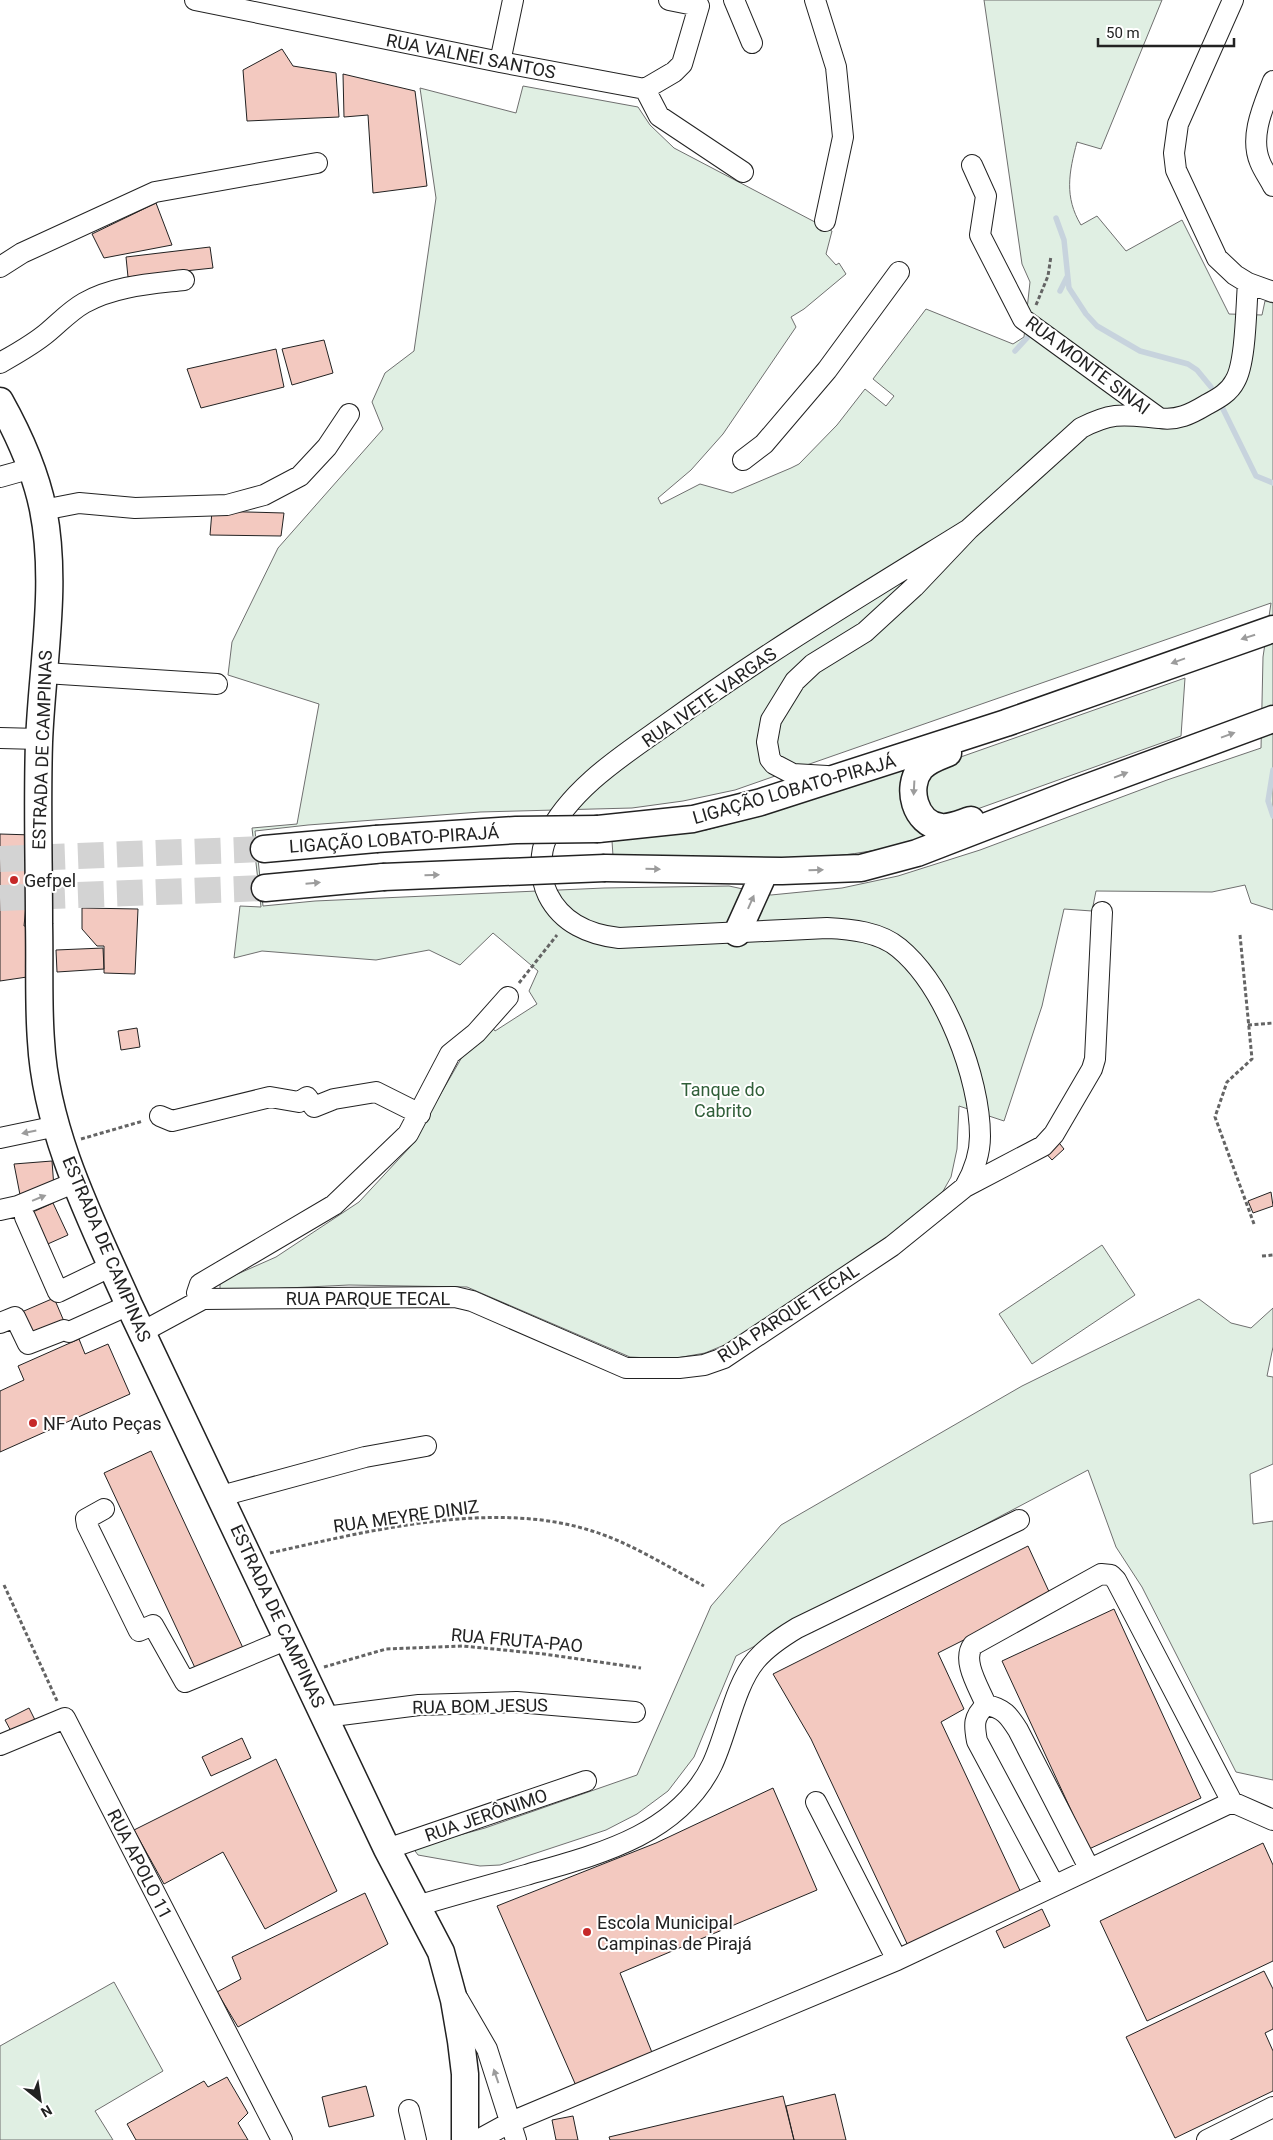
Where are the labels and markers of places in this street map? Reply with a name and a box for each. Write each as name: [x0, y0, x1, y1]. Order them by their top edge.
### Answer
place label: Gefpel: [24, 870, 76, 891]
marker: Gefpel: [8, 874, 20, 886]
place label: NF Auto Peças: [43, 1413, 162, 1434]
marker: NF Auto Peças: [27, 1417, 39, 1429]
place label: Escola Municipal Campinas de Pirajá: [597, 1912, 752, 1954]
marker: Escola Municipal Campinas de Pirajá: [581, 1926, 593, 1938]

